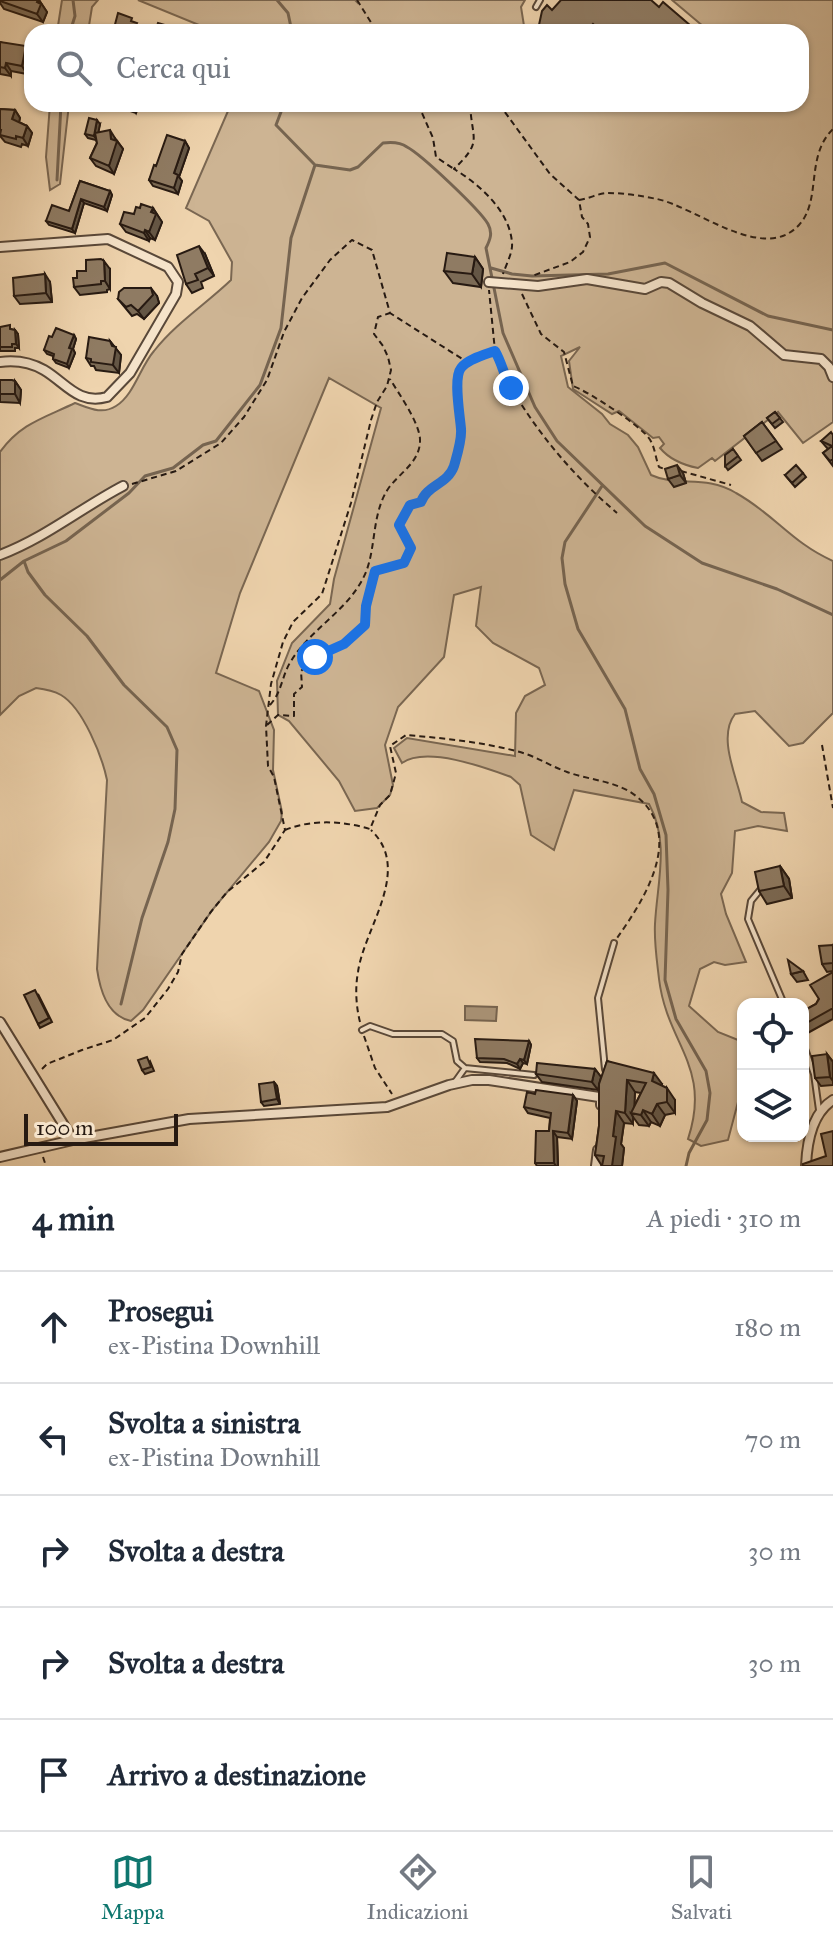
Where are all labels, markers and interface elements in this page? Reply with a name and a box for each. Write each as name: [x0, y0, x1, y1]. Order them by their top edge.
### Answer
search box: [24, 24, 809, 112]
icon: search: [52, 46, 96, 90]
text: Cerca qui: [116, 50, 230, 86]
route end: [493, 370, 529, 406]
route start: [297, 639, 333, 675]
map controls: [737, 998, 809, 1142]
button: locate: [737, 998, 809, 1070]
button: layers: [737, 1070, 809, 1142]
scale bar: [24, 1110, 178, 1146]
text: 100 m: [36, 1114, 93, 1141]
text: 4 min: [32, 1198, 115, 1239]
text: A piedi · 310 m: [647, 1202, 801, 1234]
text: Prosegui: [108, 1293, 213, 1329]
icon: ahead: [32, 1305, 76, 1349]
text: 180 m: [734, 1311, 801, 1343]
text: ex-Pistina Downhill: [108, 1329, 320, 1361]
text: Svolta a sinistra: [108, 1405, 300, 1441]
icon: left: [32, 1417, 76, 1461]
text: 70 m: [745, 1423, 801, 1455]
text: ex-Pistina Downhill: [108, 1441, 320, 1473]
icon: right: [32, 1529, 76, 1573]
text: Svolta a destra: [108, 1533, 284, 1569]
text: 30 m: [748, 1535, 801, 1567]
icon: right: [32, 1641, 76, 1685]
text: Svolta a destra: [108, 1645, 284, 1681]
text: 30 m: [748, 1647, 801, 1679]
icon: arrive: [32, 1753, 76, 1797]
text: Arrivo a destinazione: [108, 1757, 366, 1793]
tab: Mappa: [101, 1850, 164, 1925]
tab: Indicazioni: [366, 1850, 469, 1925]
tab: Salvati: [671, 1850, 732, 1925]

